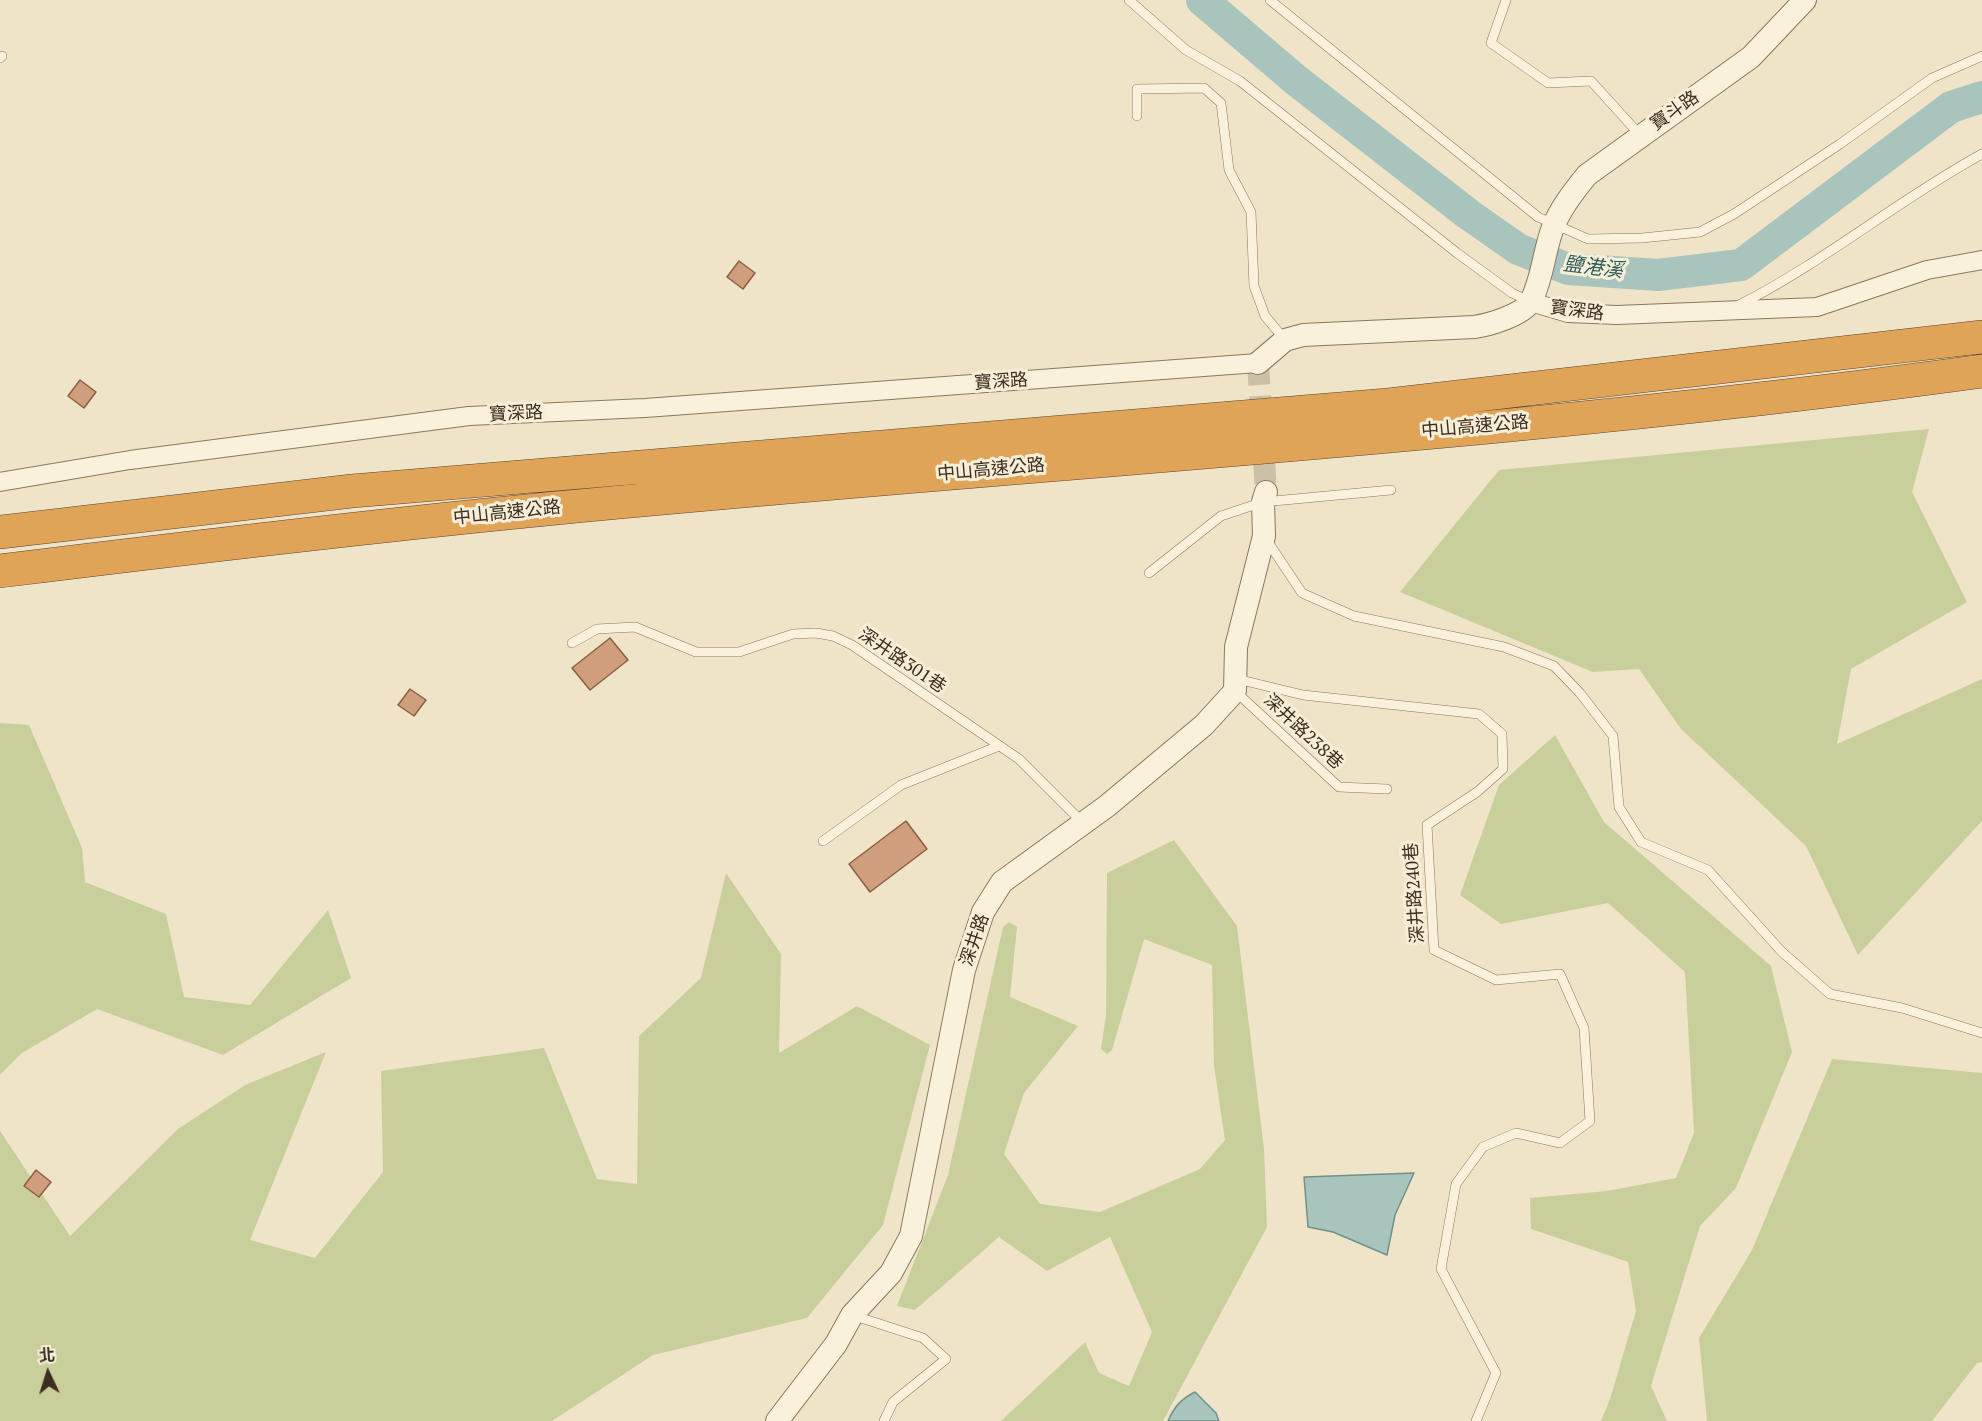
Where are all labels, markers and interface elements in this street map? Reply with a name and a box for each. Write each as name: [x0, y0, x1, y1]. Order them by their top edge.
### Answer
street label: 寶斗路: [1647, 87, 1703, 135]
water label: 鹽港溪: [1562, 252, 1624, 284]
street label: 寶深路: [1549, 297, 1605, 325]
street label: 寶深路: [973, 369, 1029, 395]
street label: 寶深路: [488, 402, 544, 426]
street label: 中山高速公路: [1420, 412, 1530, 442]
street label: 中山高速公路: [936, 455, 1046, 485]
street label: 中山高速公路: [452, 497, 562, 529]
street label: 深井路301巷: [854, 624, 950, 698]
street label: 深井路238巷: [1259, 690, 1347, 774]
street label: 深井路240巷: [1401, 842, 1429, 944]
street label: 深井路: [956, 911, 994, 969]
north arrow: [18, 1343, 78, 1403]
text: 北: [38, 1344, 55, 1367]

